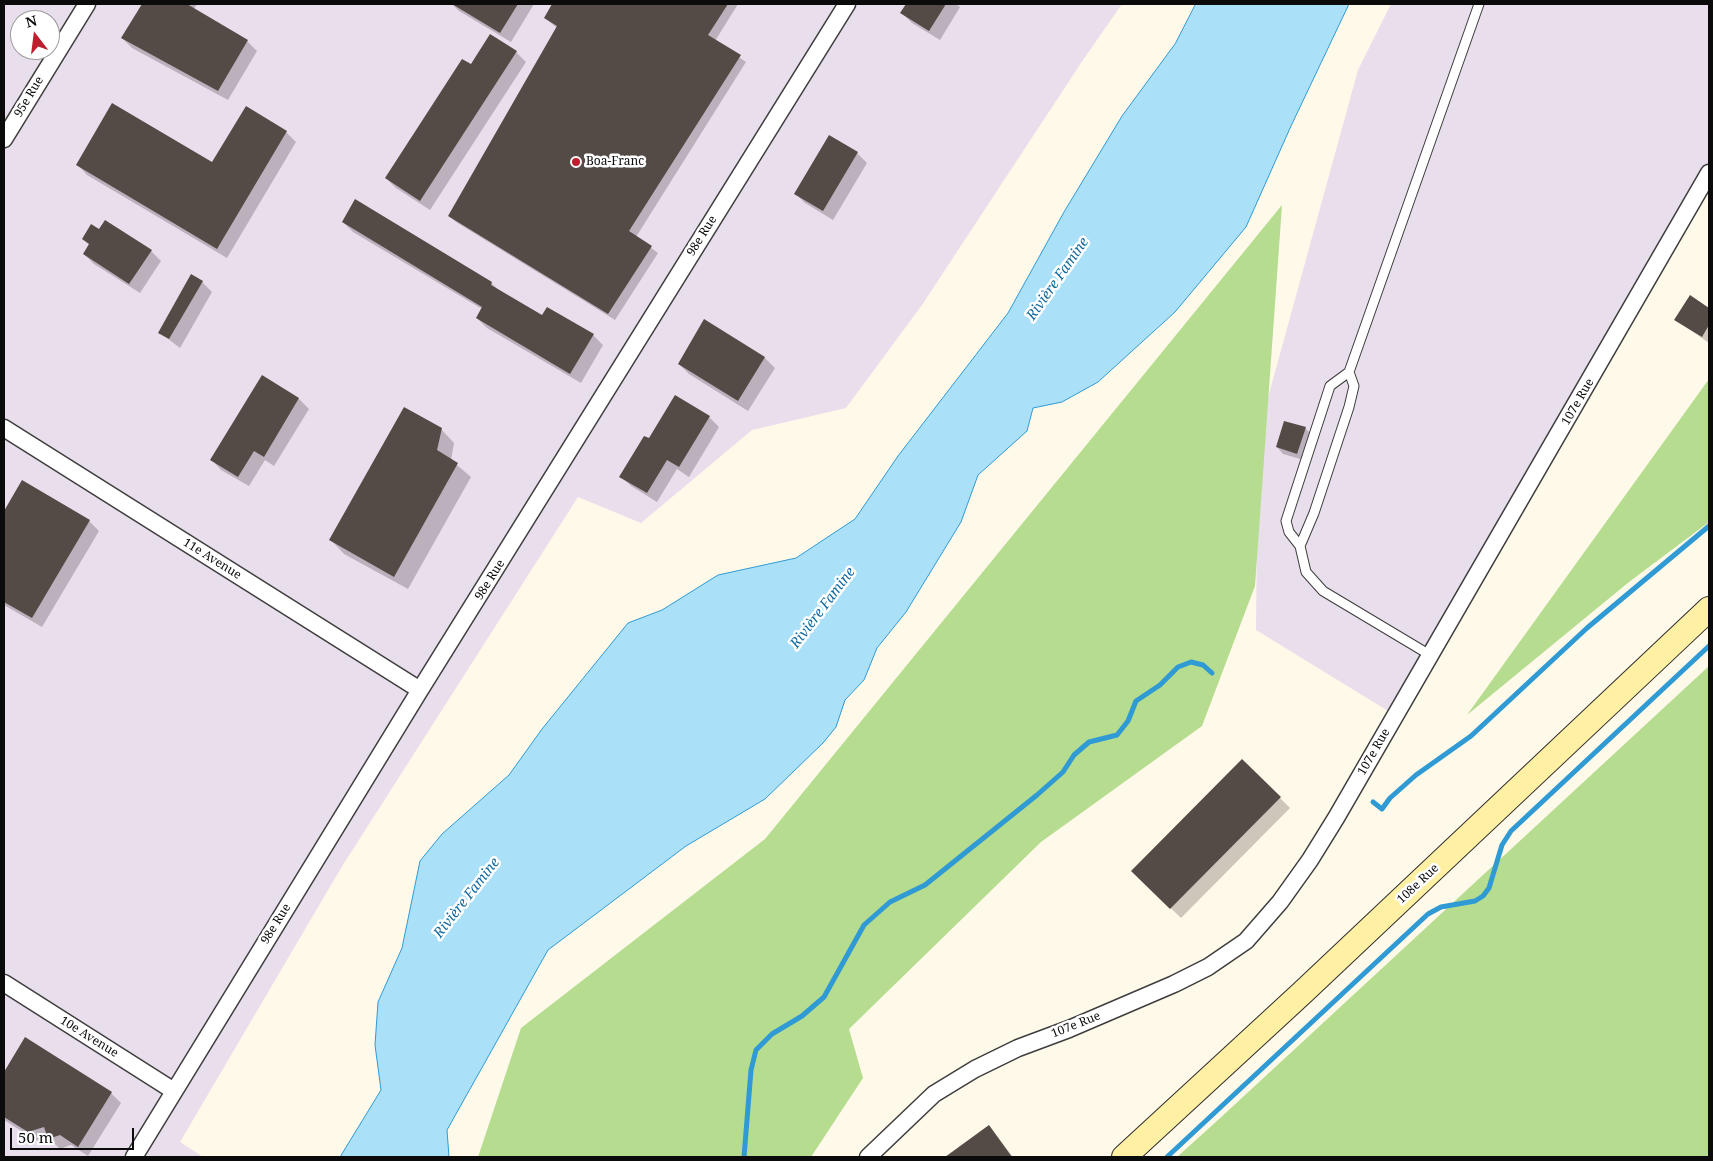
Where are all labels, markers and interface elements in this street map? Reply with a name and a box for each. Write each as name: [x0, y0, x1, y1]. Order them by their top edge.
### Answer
north arrow: [10, 10, 60, 60]
text: N: [23, 10, 39, 32]
street label: 95e Rue: [11, 74, 47, 120]
place label: Boa-Franc: [586, 155, 644, 169]
marker: Boa-Franc: [570, 156, 582, 168]
street label: 98e Rue: [684, 213, 720, 259]
water label: Rivière Famine: [1023, 234, 1093, 324]
street label: 107e Rue: [1559, 376, 1597, 428]
street label: 11e Avenue: [180, 535, 244, 583]
street label: 98e Rue: [472, 557, 508, 603]
water label: Rivière Famine: [787, 564, 859, 652]
street label: 107e Rue: [1355, 726, 1393, 778]
water label: Rivière Famine: [431, 855, 503, 941]
street label: 108e Rue: [1394, 861, 1442, 907]
street label: 98e Rue: [258, 901, 294, 947]
street label: 107e Rue: [1049, 1009, 1103, 1041]
street label: 10e Avenue: [57, 1013, 121, 1061]
scale bar: [12, 1118, 136, 1150]
text: 50 m: [18, 1127, 53, 1147]

